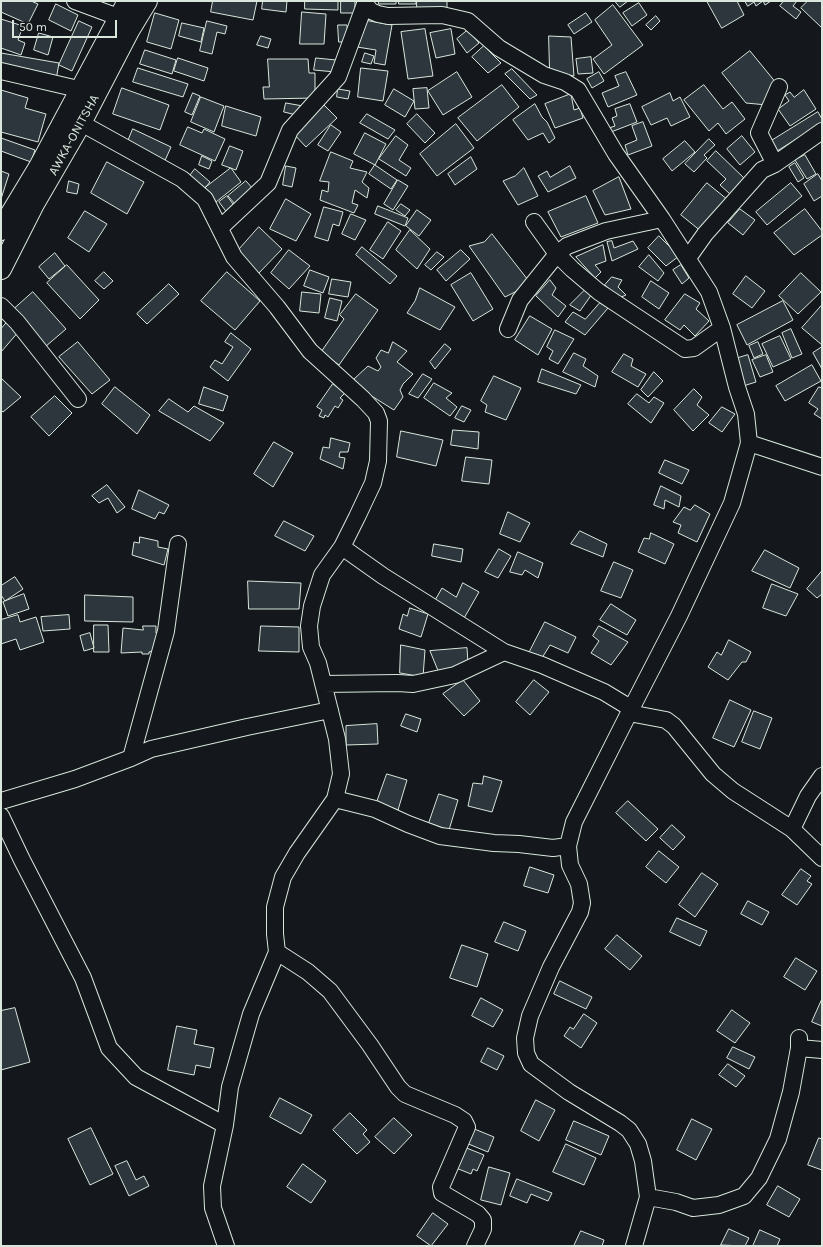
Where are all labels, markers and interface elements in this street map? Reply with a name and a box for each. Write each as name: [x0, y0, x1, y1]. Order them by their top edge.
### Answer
scale bar: [14, 12, 119, 38]
text: 50 m: [19, 20, 47, 34]
street label: AWKA-ONITSHA: [45, 92, 103, 178]

